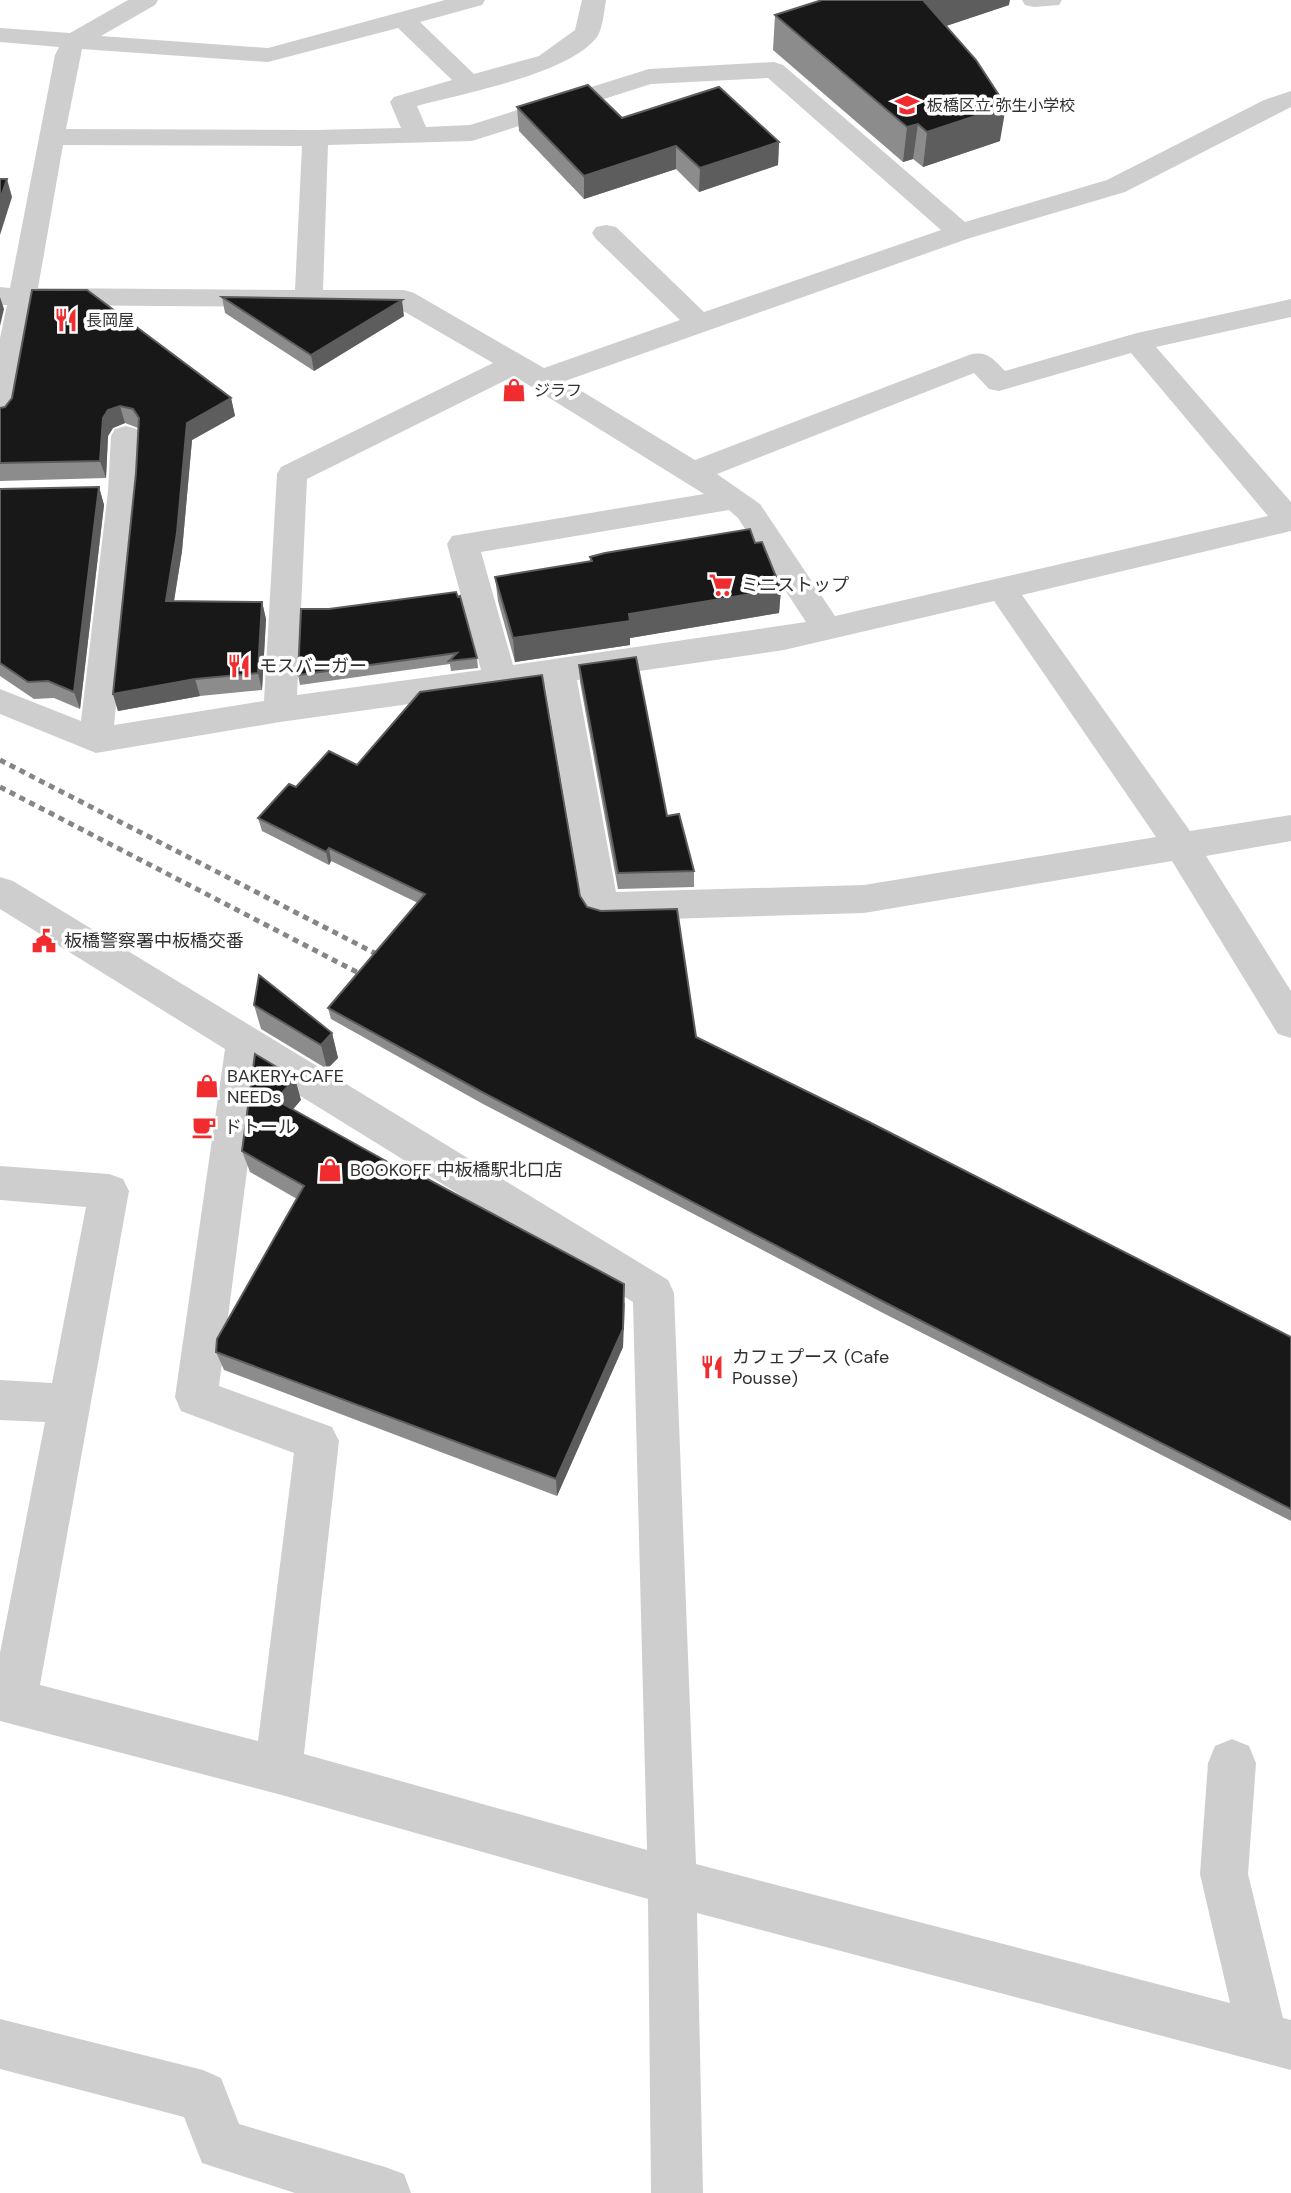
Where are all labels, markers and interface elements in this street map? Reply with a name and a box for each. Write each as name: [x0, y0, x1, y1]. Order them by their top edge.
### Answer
school or university icon: 板橋区立 弥生小学校: [893, 91, 921, 119]
place label: 板橋区立 弥生小学校: [927, 95, 1075, 116]
restaurant icon: 長岡屋: [52, 306, 80, 334]
place label: 長岡屋: [86, 310, 134, 331]
shop icon: ジラフ: [500, 376, 528, 404]
place label: ジラフ: [534, 380, 582, 401]
supermarket icon: ミニストップ: [707, 571, 735, 599]
place label: ミニストップ: [741, 573, 849, 597]
restaurant icon: モスバーガー: [225, 652, 253, 680]
place label: モスバーガー: [259, 654, 367, 678]
public building icon: 板橋警察署中板橋交番: [30, 927, 58, 955]
place label: 板橋警察署中板橋交番: [64, 929, 244, 953]
place label: BAKERY+CAFE NEEDs: [227, 1064, 344, 1109]
shop icon: BAKERY+CAFE NEEDs: [193, 1072, 221, 1100]
cafe icon: ドトール: [190, 1113, 218, 1141]
place label: ドトール: [224, 1115, 296, 1139]
shop icon: BOOKOFF 中板橋駅北口店: [316, 1156, 344, 1184]
place label: BOOKOFF 中板橋駅北口店: [350, 1158, 562, 1182]
place label: カフェプース (Cafe Pousse): [732, 1345, 889, 1390]
restaurant icon: カフェプース (Cafe Pousse): [698, 1353, 726, 1381]

